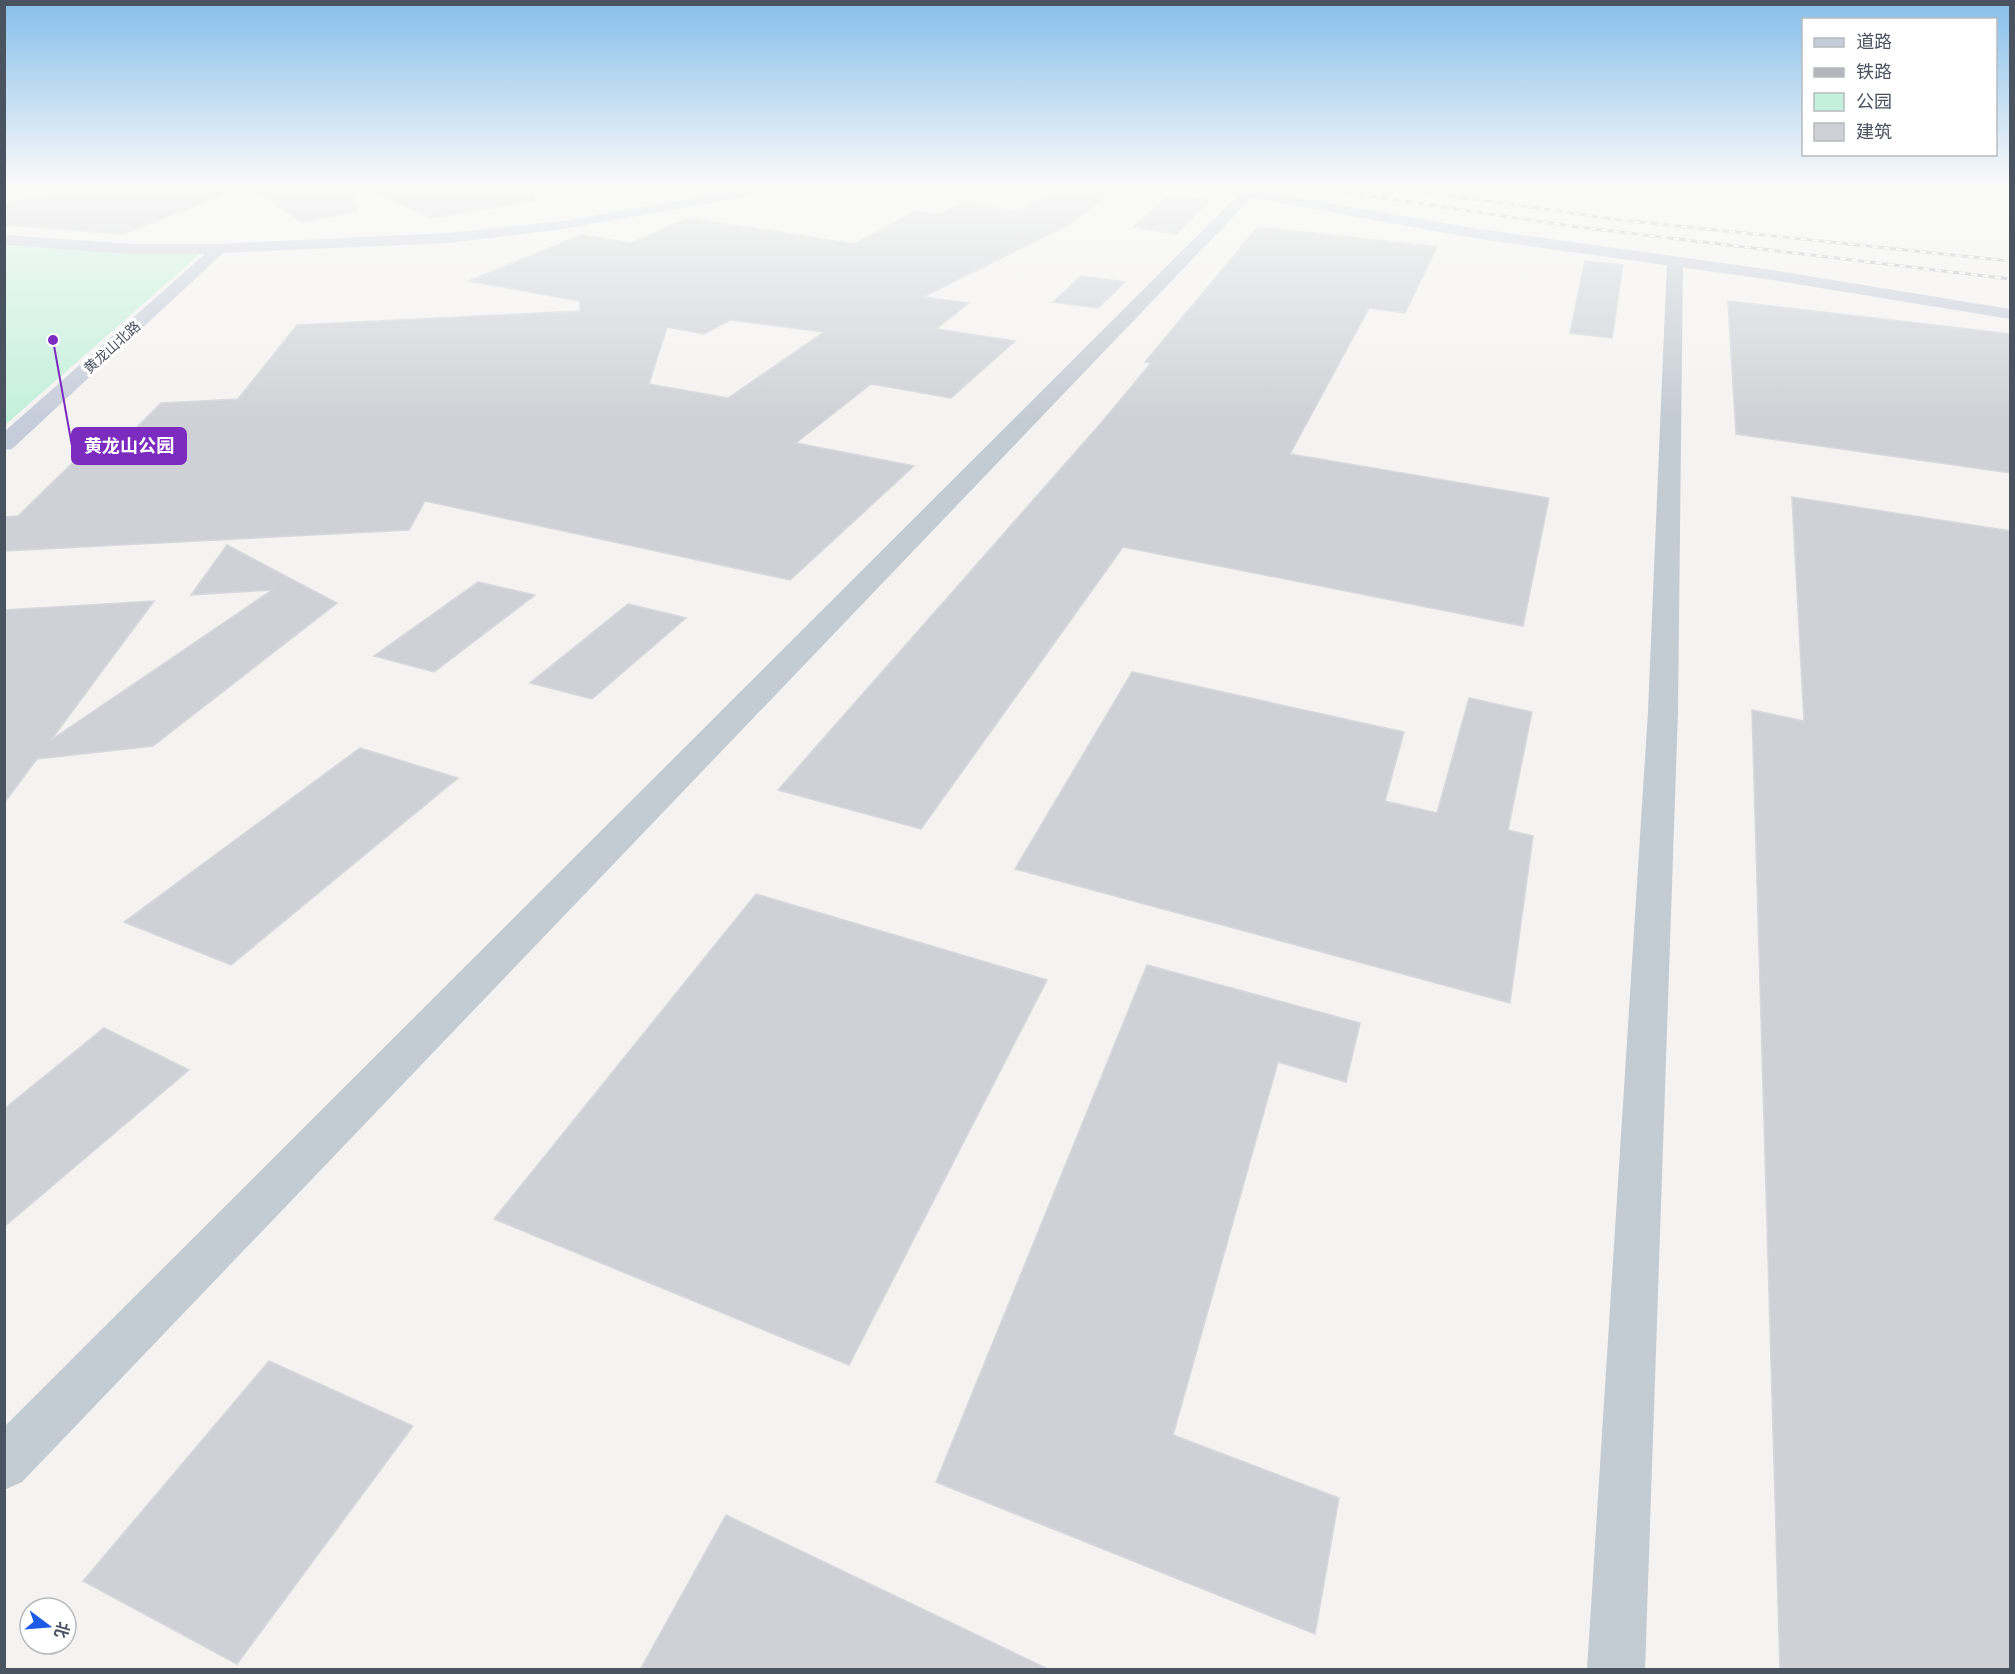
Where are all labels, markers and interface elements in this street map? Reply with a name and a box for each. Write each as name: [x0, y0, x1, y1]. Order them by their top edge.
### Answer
legend: [1802, 18, 1997, 156]
text: 道路: [1856, 31, 1892, 52]
text: 铁路: [1856, 61, 1892, 82]
text: 公园: [1856, 91, 1892, 112]
text: 建筑: [1856, 121, 1892, 142]
street label: 黄龙山北路: [81, 318, 143, 376]
callout: 黄龙山公园: [72, 428, 186, 464]
text: 黄龙山公园: [84, 435, 174, 456]
north arrow: [18, 1596, 78, 1656]
text: 北: [51, 1620, 73, 1640]

